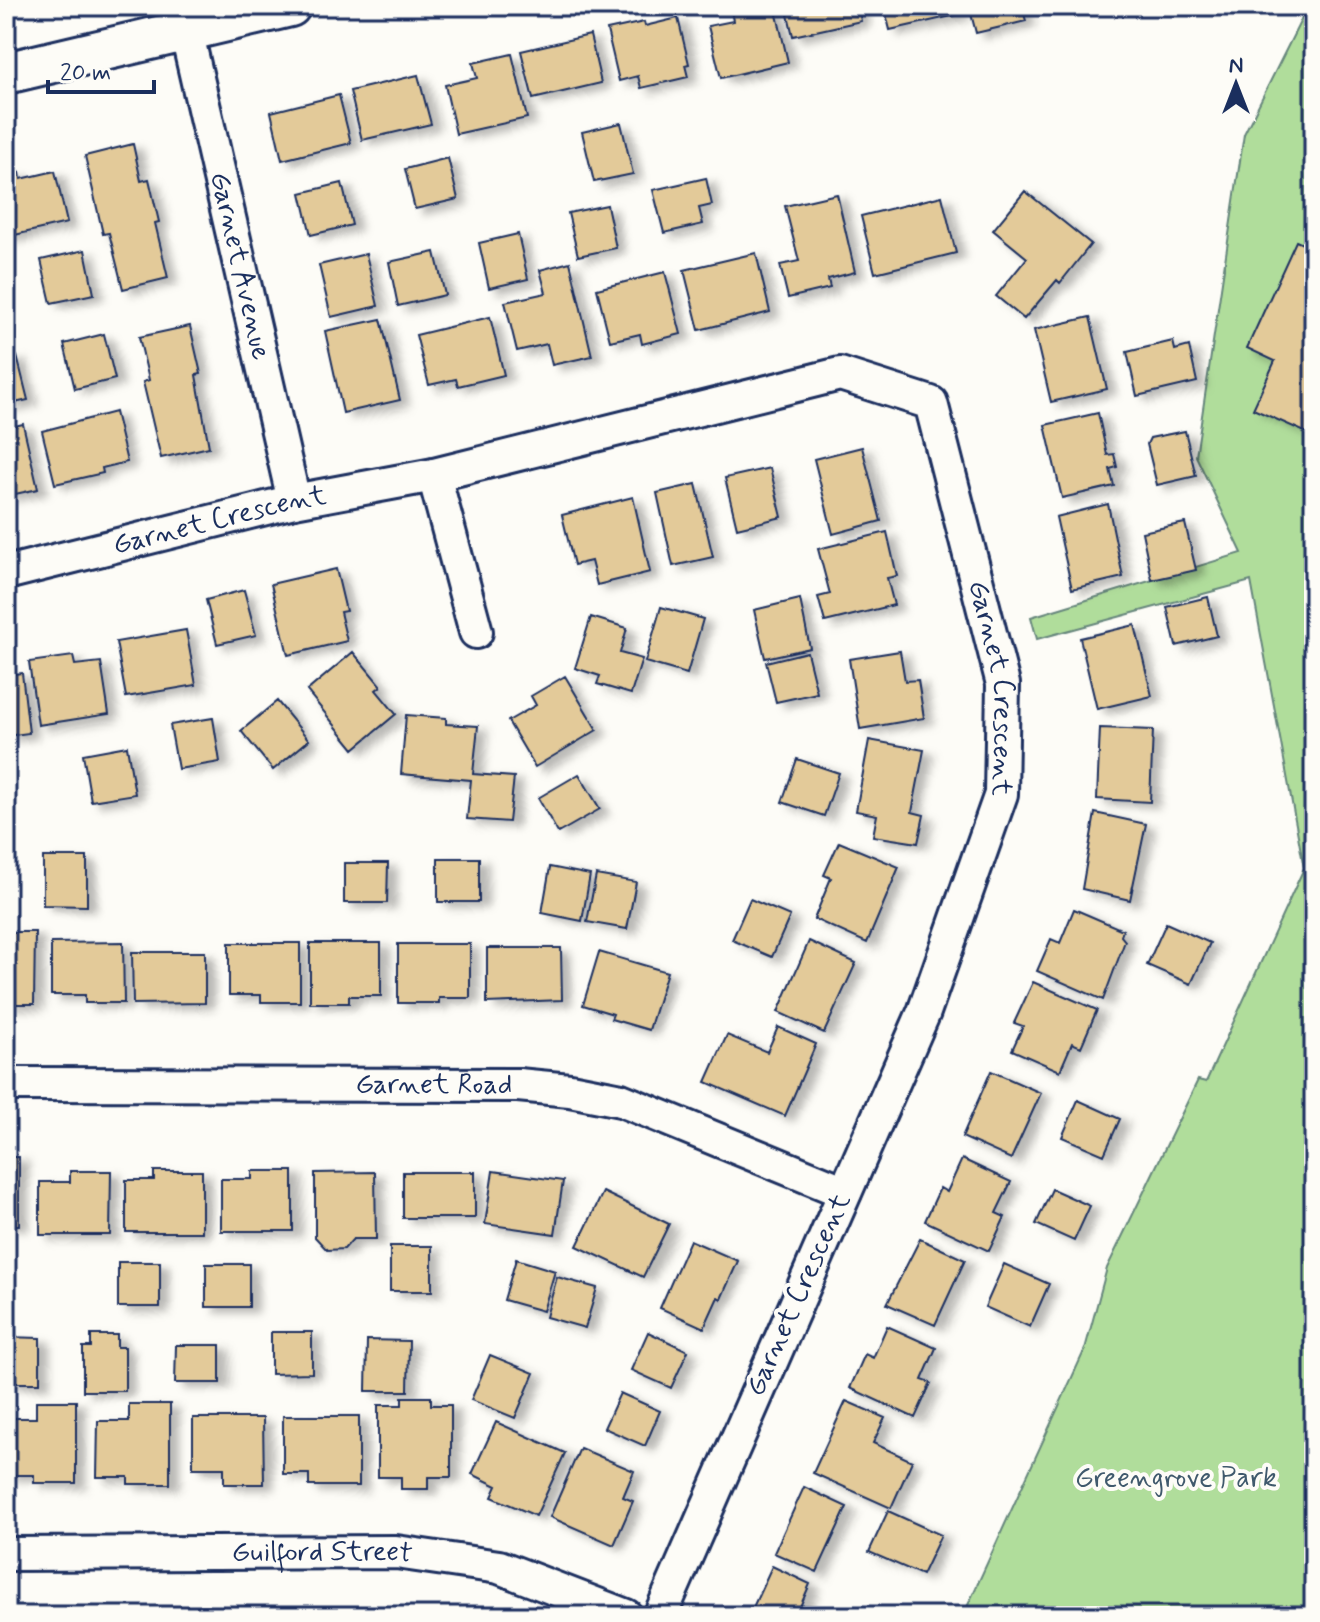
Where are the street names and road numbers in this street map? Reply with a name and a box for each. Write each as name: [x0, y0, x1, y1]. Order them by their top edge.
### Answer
street label: Garnet Avenue: [201, 168, 280, 363]
street label: Garnet Crescent: [109, 477, 330, 564]
street label: Garnet Crescent: [959, 576, 1022, 797]
street label: Garnet Road: [356, 1066, 512, 1103]
street label: Garnet Crescent: [738, 1187, 860, 1402]
street label: Guilford Street: [232, 1533, 415, 1573]

